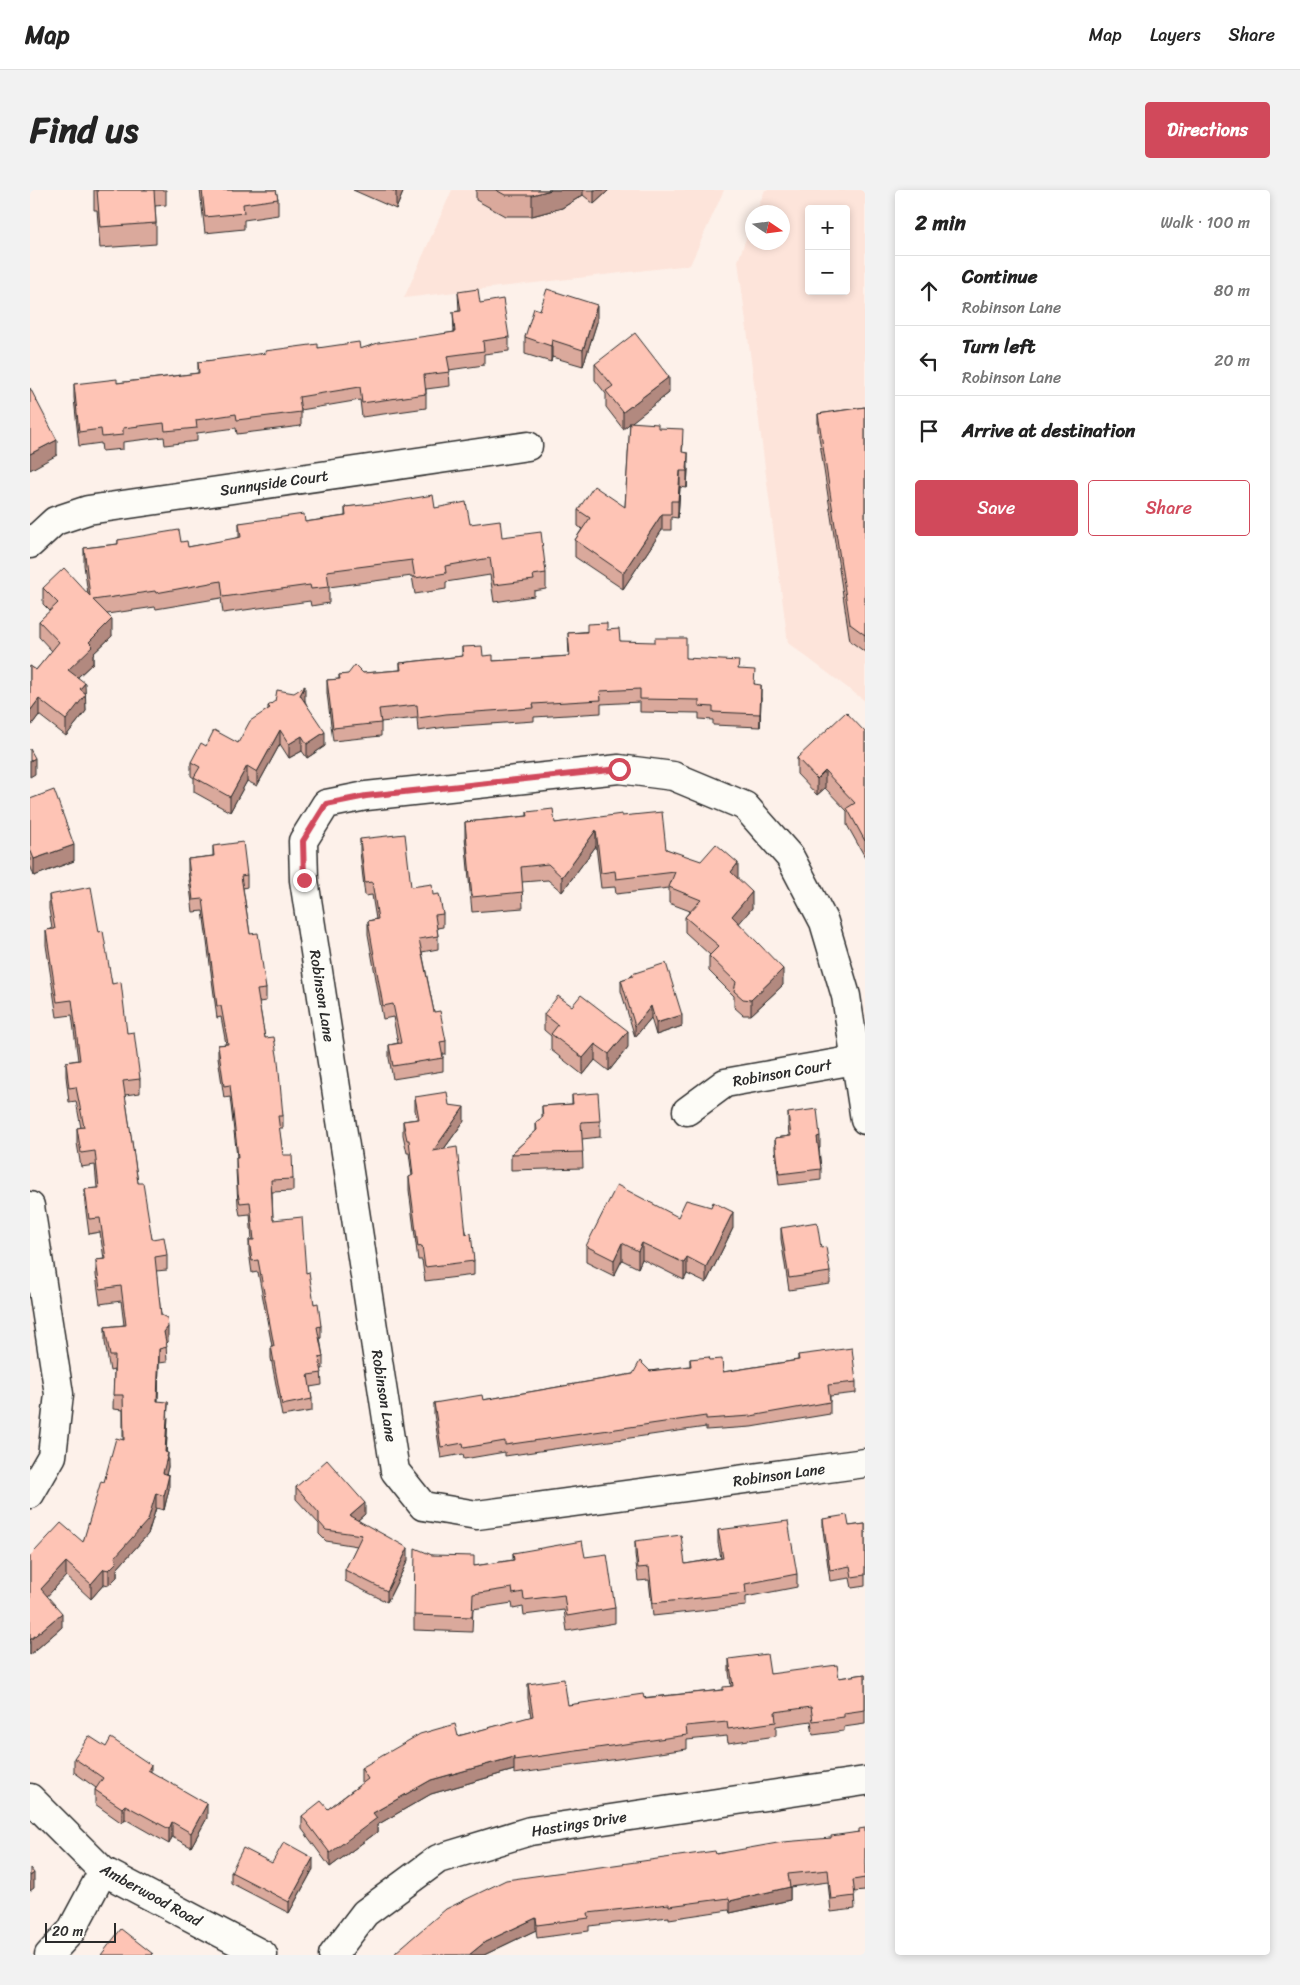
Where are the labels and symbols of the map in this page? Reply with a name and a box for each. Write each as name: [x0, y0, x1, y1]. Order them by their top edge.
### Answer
north arrow: [745, 205, 790, 250]
street label: Sunnyside Court: [218, 462, 330, 503]
route start: [608, 758, 631, 781]
route end: [293, 869, 316, 892]
street label: Robinson Lane: [302, 948, 342, 1044]
street label: Robinson Court: [731, 1051, 834, 1094]
street label: Robinson Lane: [364, 1348, 404, 1444]
street label: Robinson Lane: [731, 1456, 827, 1494]
street label: Hastings Drive: [529, 1804, 629, 1844]
street label: Amberwood Road: [95, 1856, 208, 1934]
scale bar: [45, 1920, 116, 1943]

